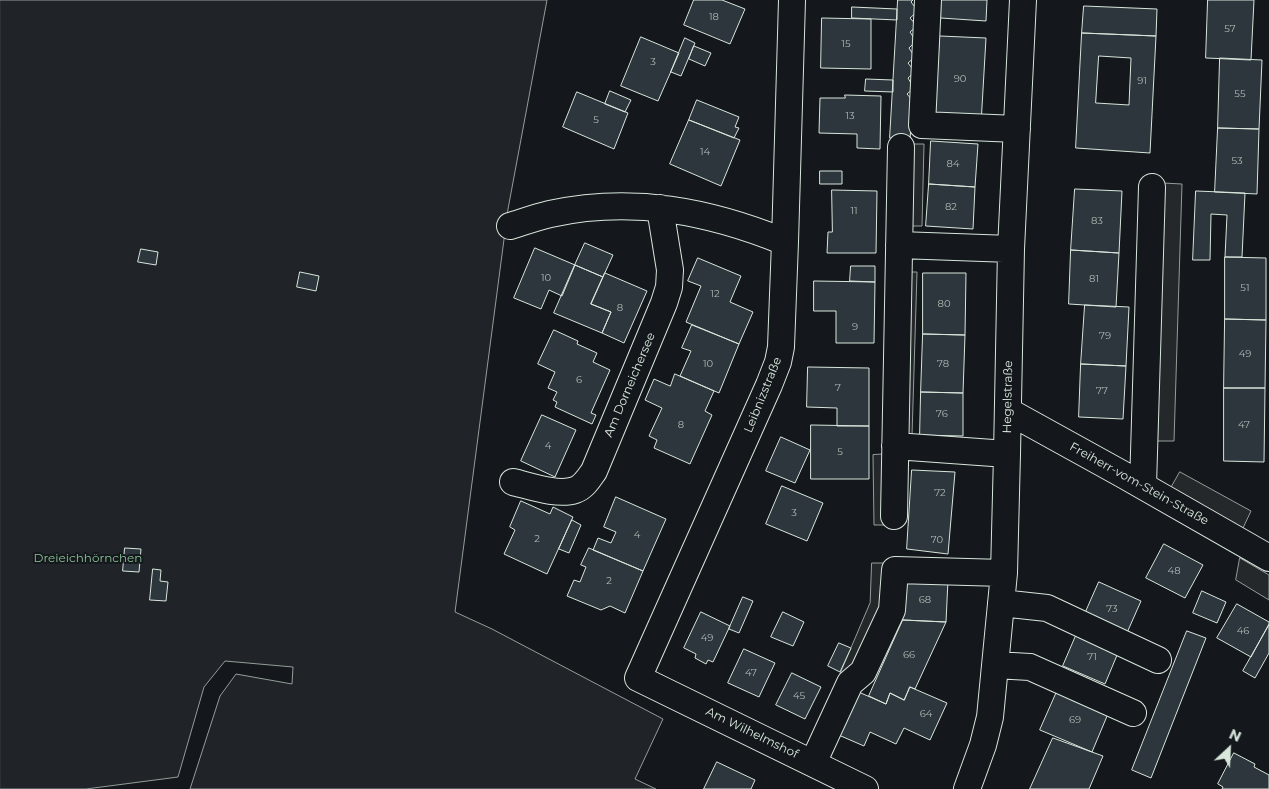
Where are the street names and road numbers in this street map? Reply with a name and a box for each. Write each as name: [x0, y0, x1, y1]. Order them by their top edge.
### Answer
street label: Am Dorneichersee: [601, 330, 659, 440]
street label: Leibnizstraße: [741, 355, 785, 435]
street label: Hegelstraße: [1000, 360, 1016, 434]
street label: Freiherr-vom-Stein-Straße: [1067, 440, 1211, 528]
street label: Am Wilhelmshof: [703, 704, 801, 762]

